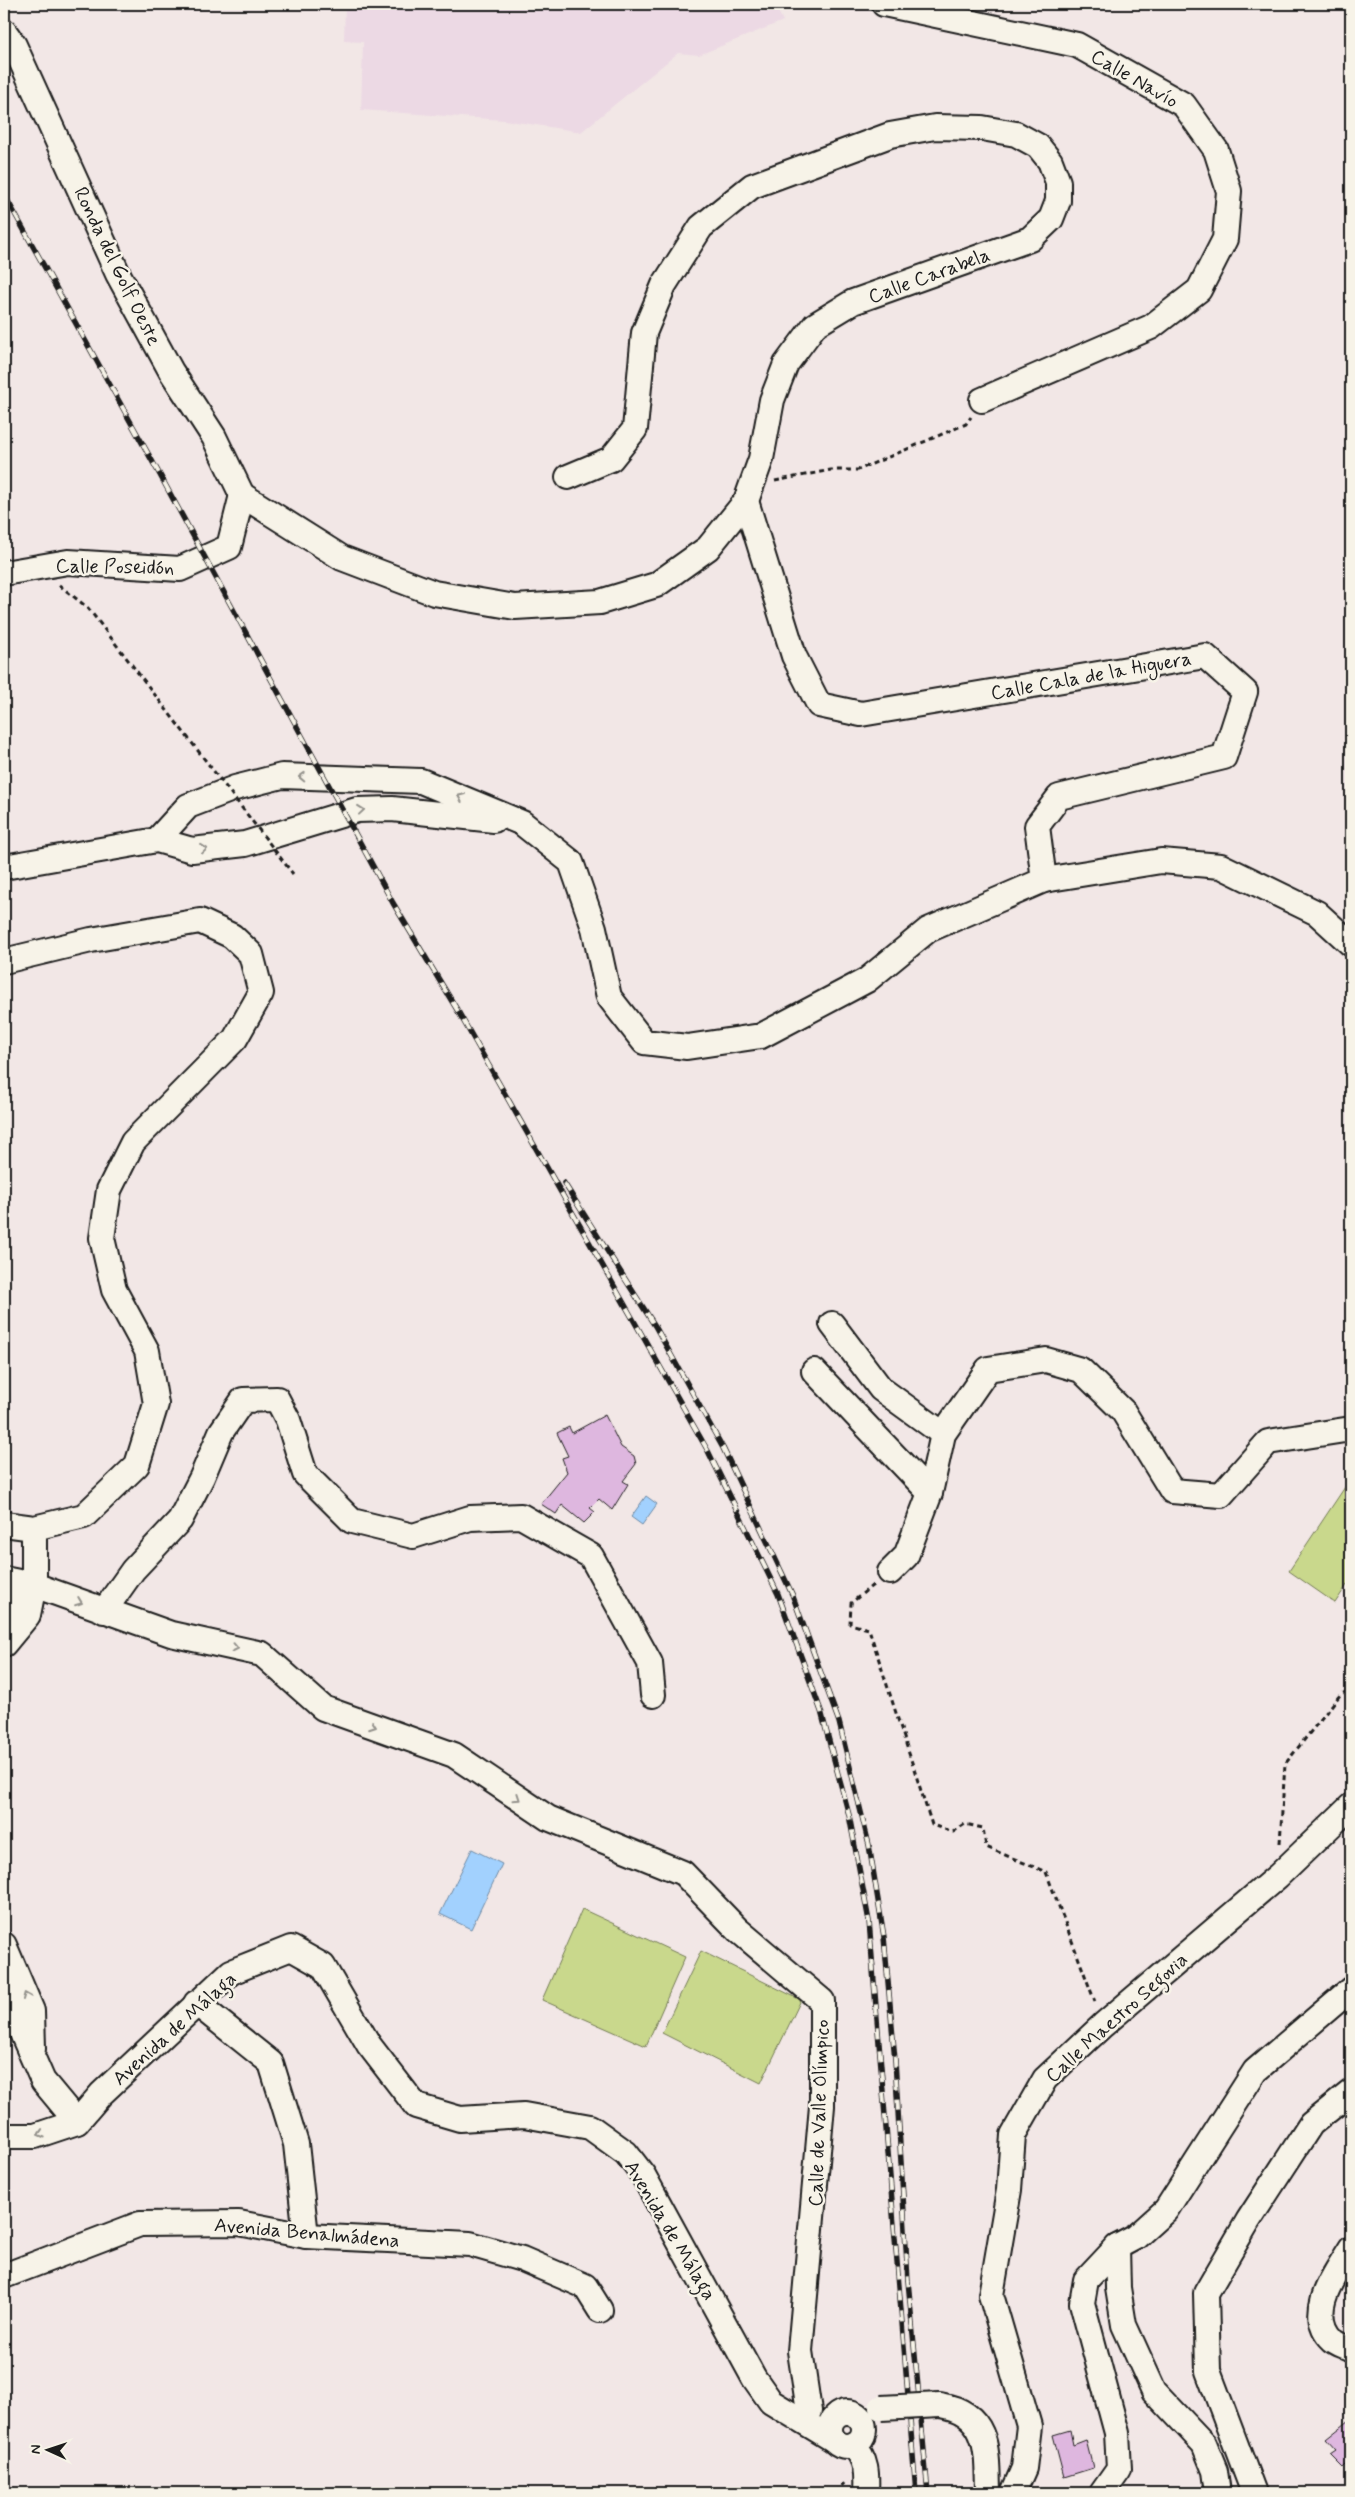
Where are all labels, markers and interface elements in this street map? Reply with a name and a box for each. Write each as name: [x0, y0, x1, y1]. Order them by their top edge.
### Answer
street label: Calle Navío: [1086, 43, 1183, 115]
street label: Ronda del Golf Oeste: [66, 183, 167, 351]
street label: Calle Carabela: [865, 242, 994, 311]
street label: Calle Poseidón: [55, 553, 175, 582]
street label: Calle Cala de la Higuera: [989, 646, 1194, 708]
one-way arrow: [297, 771, 305, 782]
one-way arrow: [457, 793, 466, 804]
one-way arrow: [358, 805, 366, 816]
one-way arrow: [200, 844, 208, 855]
one-way arrow: [74, 1596, 83, 1606]
one-way arrow: [230, 1642, 239, 1653]
one-way arrow: [368, 1720, 377, 1730]
one-way arrow: [512, 1792, 521, 1801]
street label: Calle Maestro Segovia: [1040, 1947, 1195, 2091]
street label: Avenida de Málaga: [107, 1966, 244, 2094]
one-way arrow: [21, 1992, 32, 2001]
street label: Calle de Valle Olímpico: [803, 2019, 836, 2207]
one-way arrow: [38, 2128, 46, 2138]
street label: Avenida de Málaga: [616, 2156, 722, 2307]
street label: Avenida Benalmádena: [213, 2212, 401, 2255]
north arrow: [22, 2424, 72, 2474]
text: N: [27, 2444, 45, 2455]

